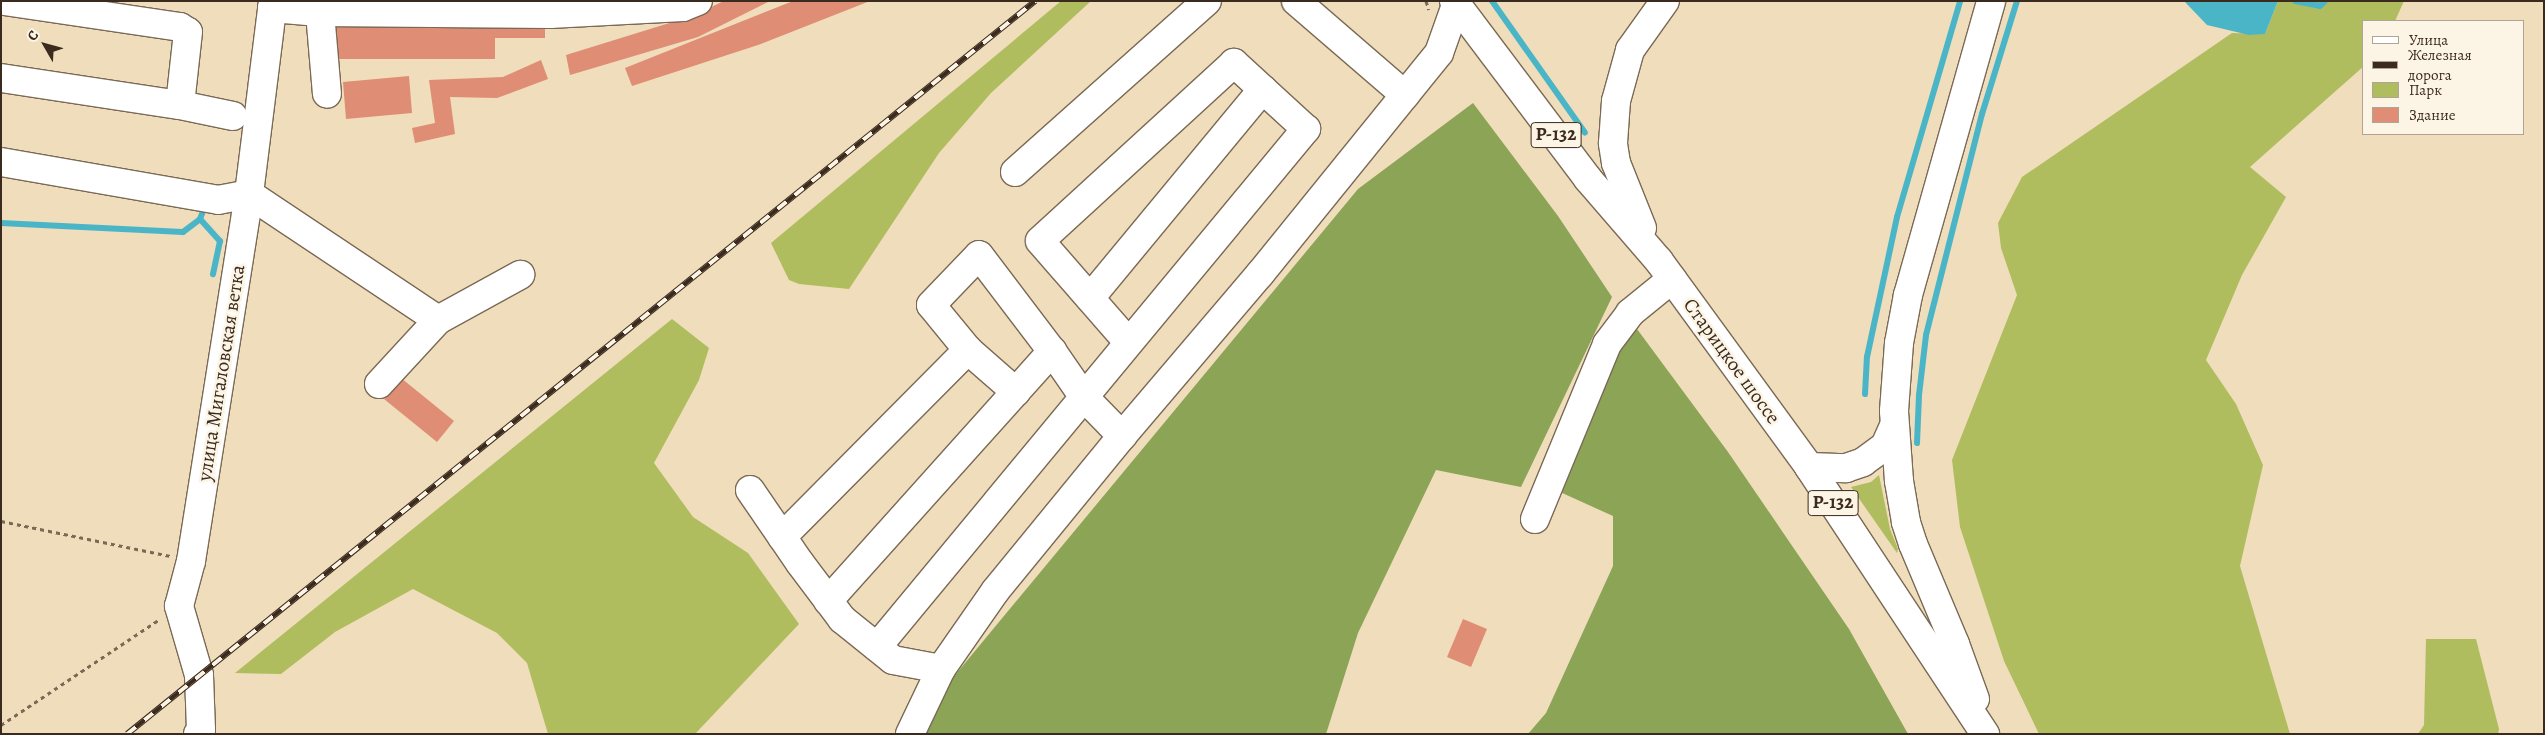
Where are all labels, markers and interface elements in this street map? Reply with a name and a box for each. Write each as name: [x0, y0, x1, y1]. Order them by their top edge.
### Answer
north arrow: [20, 20, 70, 70]
legend: [2362, 20, 2525, 135]
text: С: [23, 26, 43, 45]
text: Улица: [2409, 30, 2448, 50]
text: Железная дорога: [2408, 45, 2472, 85]
text: Парк: [2409, 80, 2442, 100]
text: Здание: [2409, 105, 2456, 125]
road number: Р-132: [1530, 118, 1582, 152]
street label: улица Мигаловская ветка: [192, 263, 250, 483]
street label: Старицкое шоссе: [1678, 293, 1786, 429]
road number: Р-132: [1807, 486, 1859, 520]

